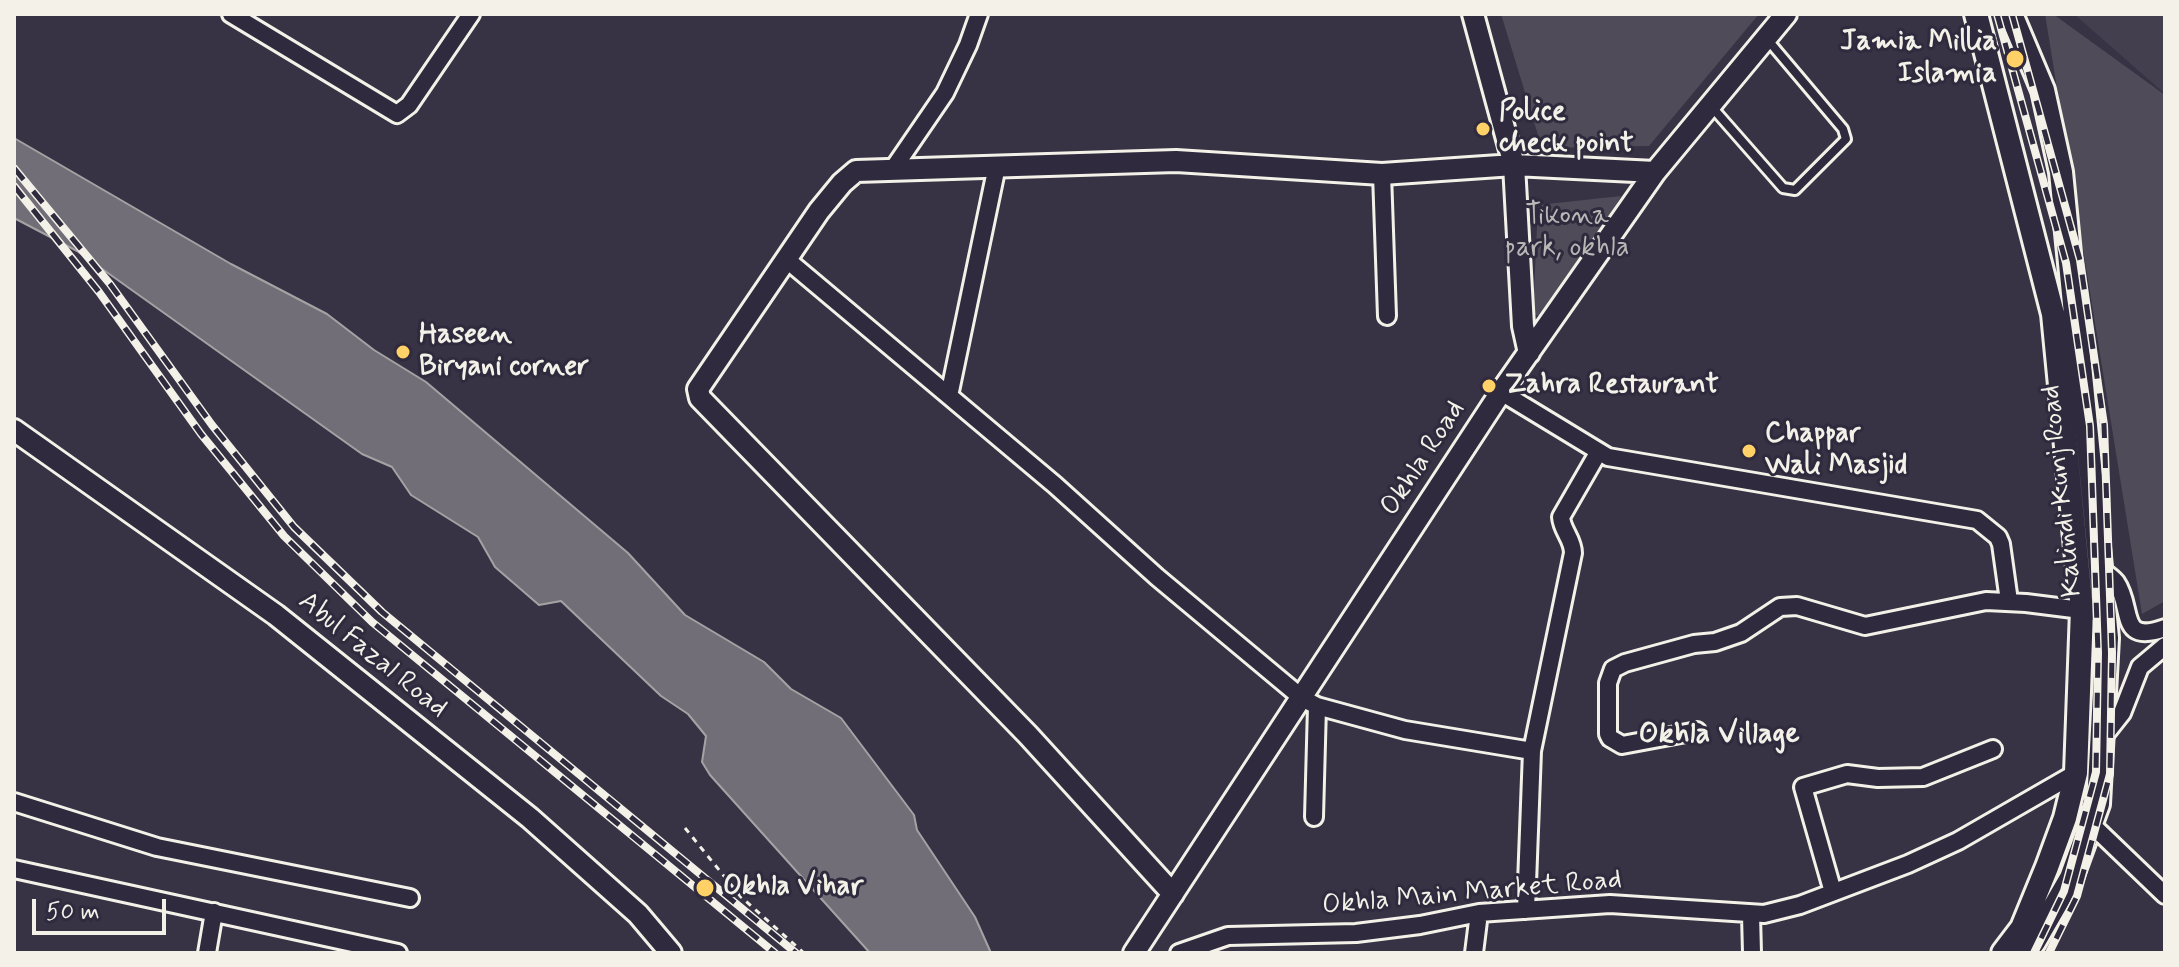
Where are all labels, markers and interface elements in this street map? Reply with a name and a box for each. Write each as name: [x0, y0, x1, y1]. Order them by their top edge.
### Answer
place label: Jamia Millia Islamia: [1840, 26, 1997, 92]
marker: Jamia Millia Islamia: [2004, 48, 2026, 70]
place label: Police check point: [1499, 96, 1633, 162]
marker: Police check point: [1474, 120, 1492, 138]
park label: Tikona park, okhla: [1505, 200, 1629, 266]
place label: Haseen Biryani corner: [419, 319, 589, 385]
marker: Haseen Biryani corner: [394, 343, 412, 361]
place label: Zahra Restaurant: [1505, 369, 1719, 403]
marker: Zahra Restaurant: [1480, 377, 1498, 395]
street label: Kalindi Kunj Road: [2035, 383, 2091, 599]
street label: Okhla Road: [1374, 395, 1474, 523]
place label: Chappar Wali Masjid: [1765, 418, 1907, 484]
marker: Chappar Wali Masjid: [1740, 442, 1758, 460]
street label: Abul Fazal Road: [291, 586, 453, 726]
district label: Okhla Village: [1638, 718, 1800, 754]
street label: Okhla Main Market Road: [1321, 864, 1623, 924]
place label: Okhla Vihar: [723, 871, 863, 905]
marker: Okhla Vihar: [694, 877, 716, 899]
scale bar: [36, 883, 170, 933]
text: 50 m: [46, 897, 100, 928]

